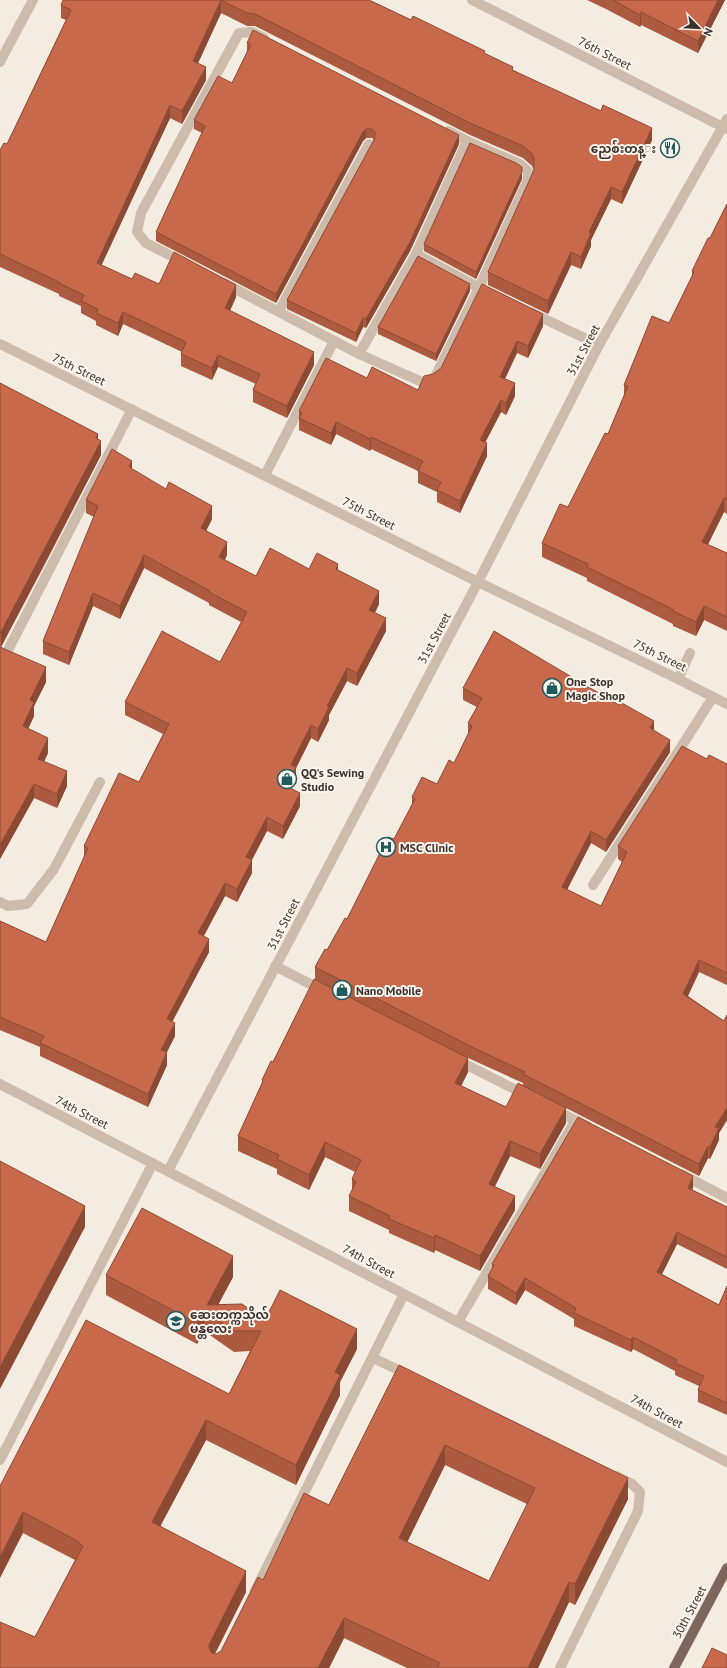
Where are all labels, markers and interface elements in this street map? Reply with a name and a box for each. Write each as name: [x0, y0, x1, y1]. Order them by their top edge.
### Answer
north arrow: [679, 8, 719, 48]
text: N: [700, 26, 716, 38]
street label: 76th Street: [576, 33, 634, 73]
restaurant icon: ညေစ်းတန္း: [659, 137, 681, 159]
place label: ညေစ်းတန္း: [591, 139, 656, 159]
street label: 31st Street: [563, 322, 603, 378]
street label: 75th Street: [50, 350, 108, 388]
street label: 75th Street: [340, 493, 398, 533]
street label: 31st Street: [414, 610, 454, 666]
street label: 75th Street: [631, 636, 689, 674]
place label: One Stop Magic Shop: [566, 674, 626, 703]
shop icon: One Stop Magic Shop: [541, 677, 563, 699]
place label: QQ's Sewing Studio: [301, 765, 364, 794]
shop icon: QQ's Sewing Studio: [276, 768, 298, 790]
hospital icon: MSC Clinic: [375, 836, 397, 858]
place label: MSC Clinic: [400, 840, 454, 855]
street label: 31st Street: [264, 896, 302, 952]
shop icon: Nano Mobile: [331, 979, 353, 1001]
place label: Nano Mobile: [356, 983, 421, 998]
street label: 74th Street: [53, 1092, 111, 1132]
street label: 74th Street: [340, 1241, 398, 1281]
place label: ဆေးတက္ကသိုလ် မန္တလေး: [190, 1305, 269, 1339]
school or university icon: ဆေးတက္ကသိုလ် မန္တလေး: [165, 1310, 187, 1332]
street label: 74th Street: [628, 1391, 686, 1431]
street label: 30th Street: [669, 1583, 709, 1641]

